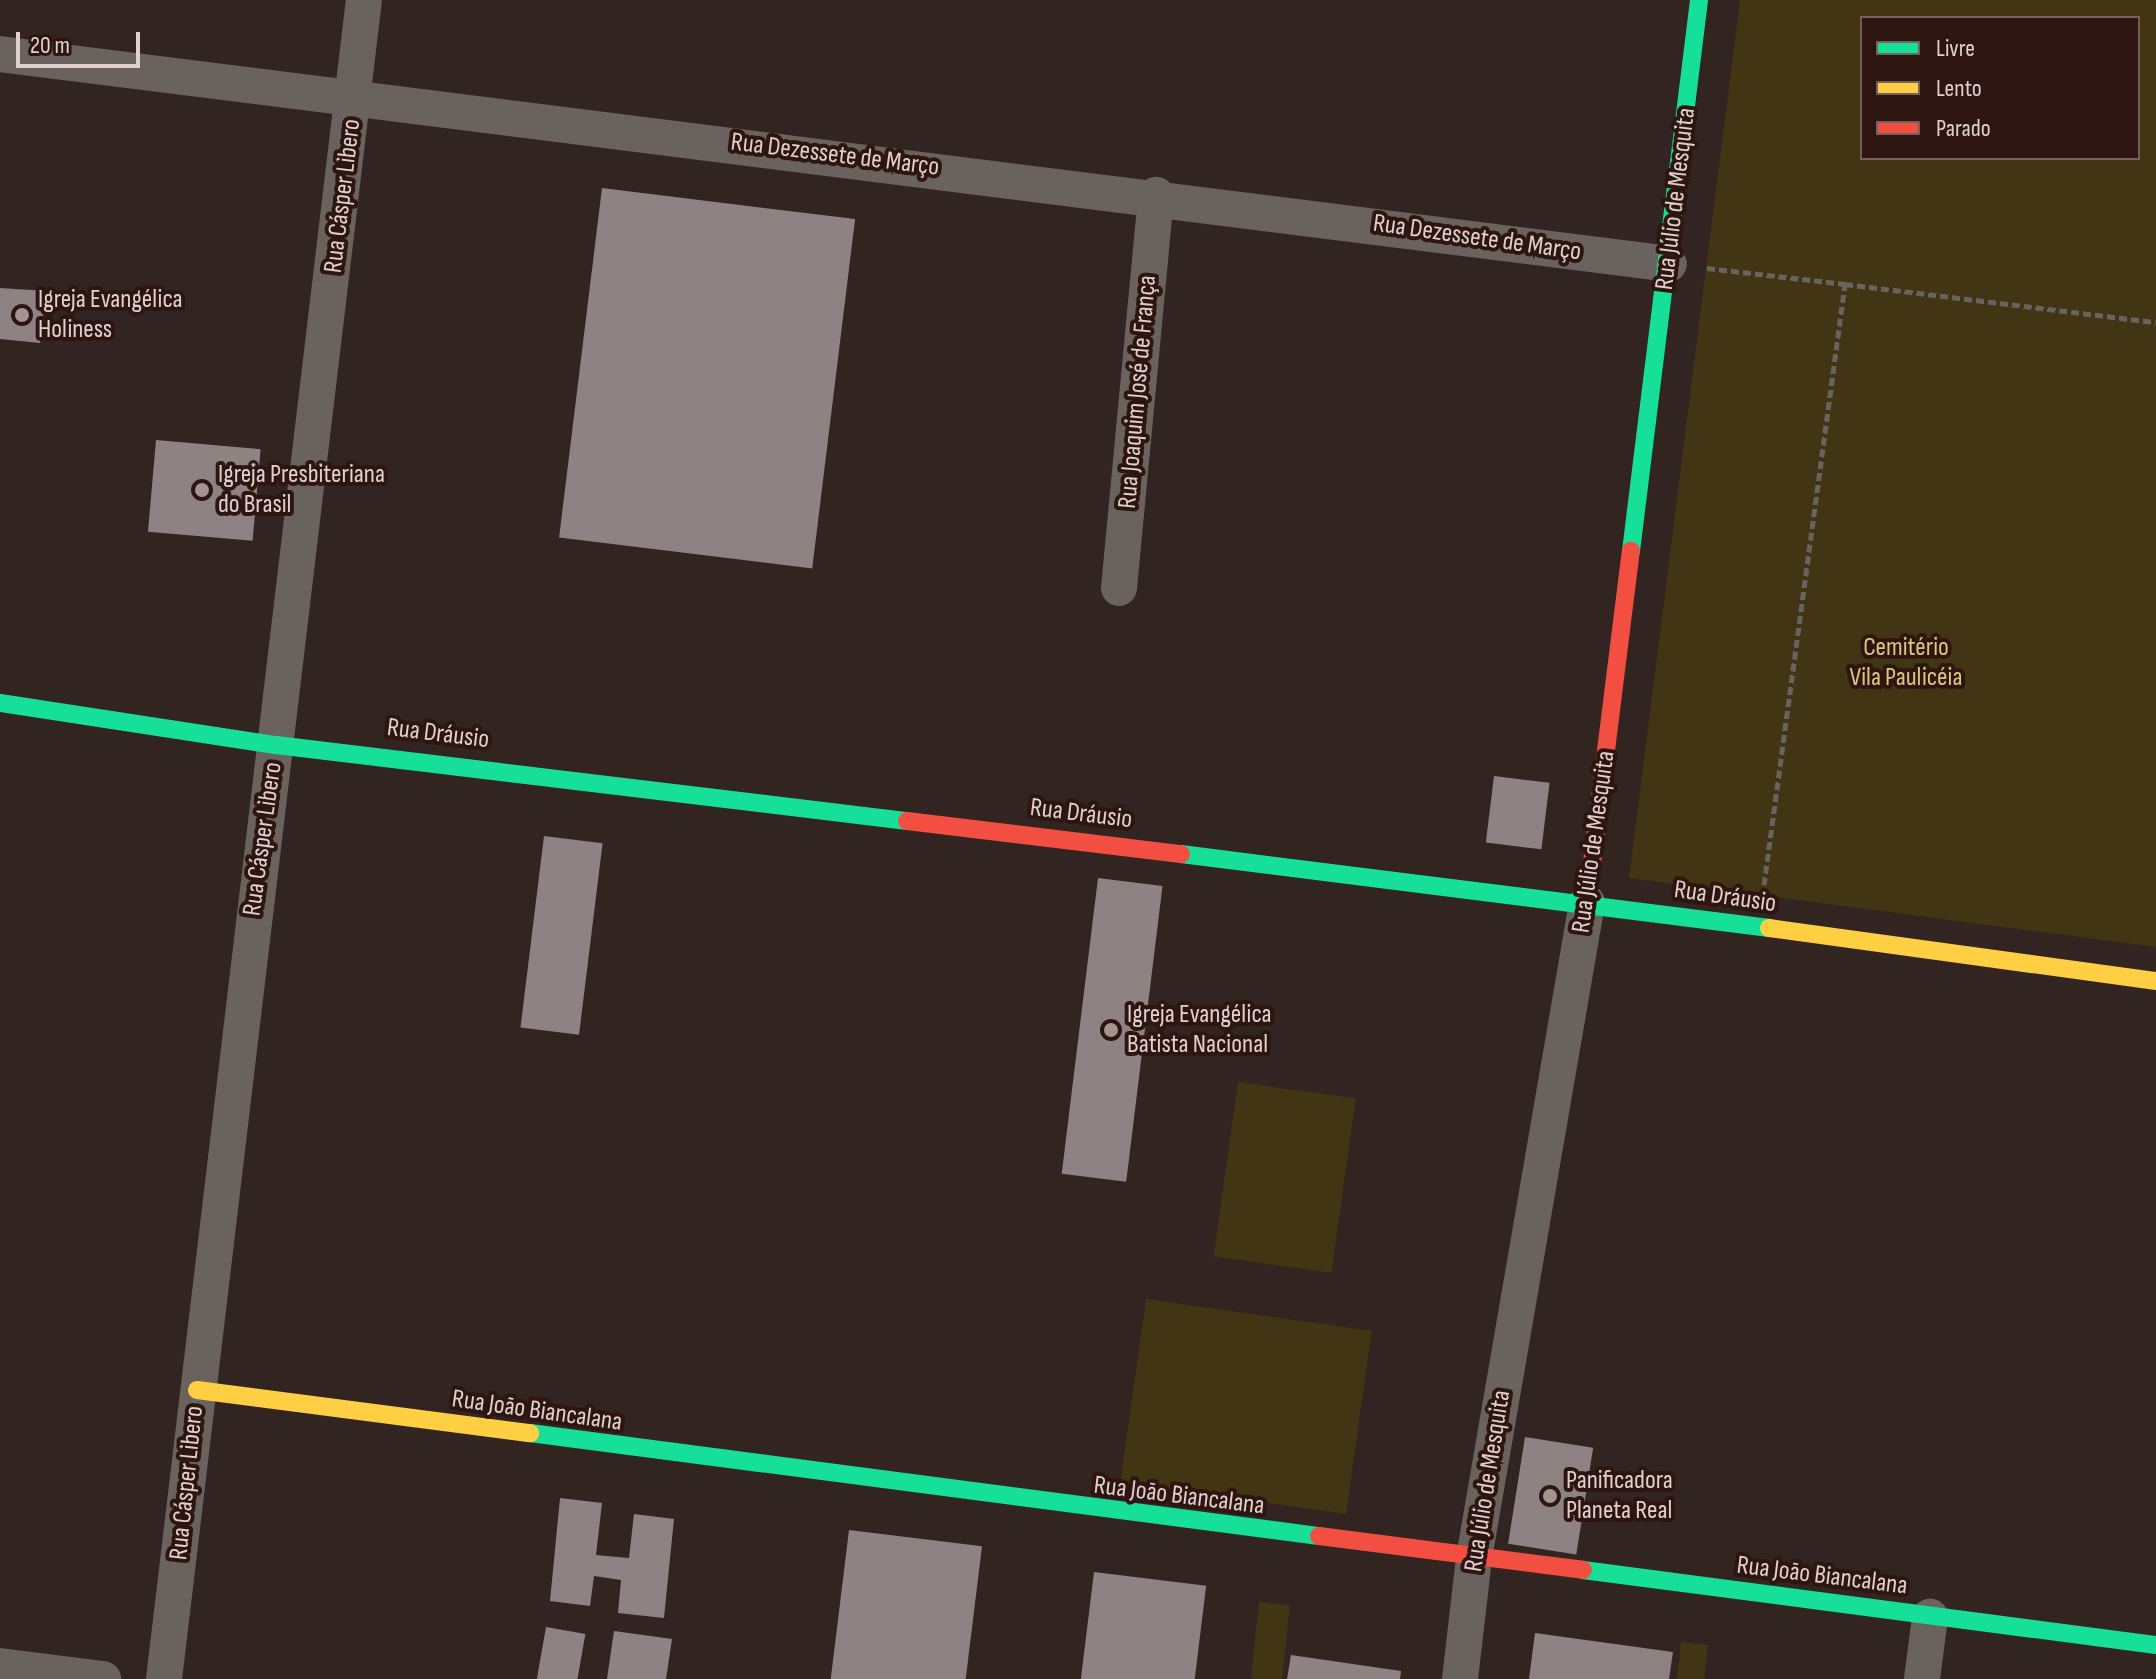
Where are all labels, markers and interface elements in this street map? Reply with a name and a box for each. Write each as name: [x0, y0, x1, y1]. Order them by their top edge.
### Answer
scale bar: [20, 16, 144, 66]
legend: [1860, 16, 2140, 160]
text: 20 m: [30, 31, 70, 60]
text: Livre: [1936, 34, 1975, 63]
text: Lento: [1936, 74, 1982, 103]
street label: Rua Júlio de Mesquita: [1649, 106, 1703, 292]
text: Parado: [1936, 114, 1991, 143]
street label: Rua Cásper Libero: [318, 117, 368, 275]
street label: Rua Dezessete de Março: [729, 127, 941, 183]
street label: Rua Dezessete de Março: [1371, 208, 1583, 268]
street label: Rua Joaquim José de França: [1112, 274, 1164, 510]
place label: Igreja Evangélica Holiness: [38, 284, 182, 346]
marker: Igreja Evangélica Holiness: [13, 306, 31, 324]
place label: Igreja Presbiteriana do Brasil: [218, 459, 385, 520]
marker: Igreja Presbiteriana do Brasil: [193, 481, 211, 499]
park label: Cemitério Vila Paulicéia: [1850, 632, 1962, 694]
street label: Rua Dráusio: [385, 712, 491, 756]
street label: Rua Júlio de Mesquita: [1566, 749, 1622, 935]
street label: Rua Cásper Libero: [237, 760, 289, 918]
street label: Rua Dráusio: [1028, 792, 1134, 836]
street label: Rua Dráusio: [1672, 874, 1778, 920]
place label: Igreja Evangélica Batista Nacional: [1127, 999, 1271, 1060]
marker: Igreja Evangélica Batista Nacional: [1102, 1021, 1120, 1039]
street label: Rua João Biancalana: [450, 1384, 624, 1438]
street label: Rua Júlio de Mesquita: [1458, 1388, 1518, 1574]
street label: Rua Cásper Libero: [163, 1404, 211, 1562]
place label: Panificadora Planeta Real: [1566, 1465, 1673, 1526]
street label: Rua João Biancalana: [1092, 1470, 1266, 1522]
marker: Panificadora Planeta Real: [1541, 1487, 1559, 1505]
street label: Rua João Biancalana: [1735, 1550, 1909, 1602]

